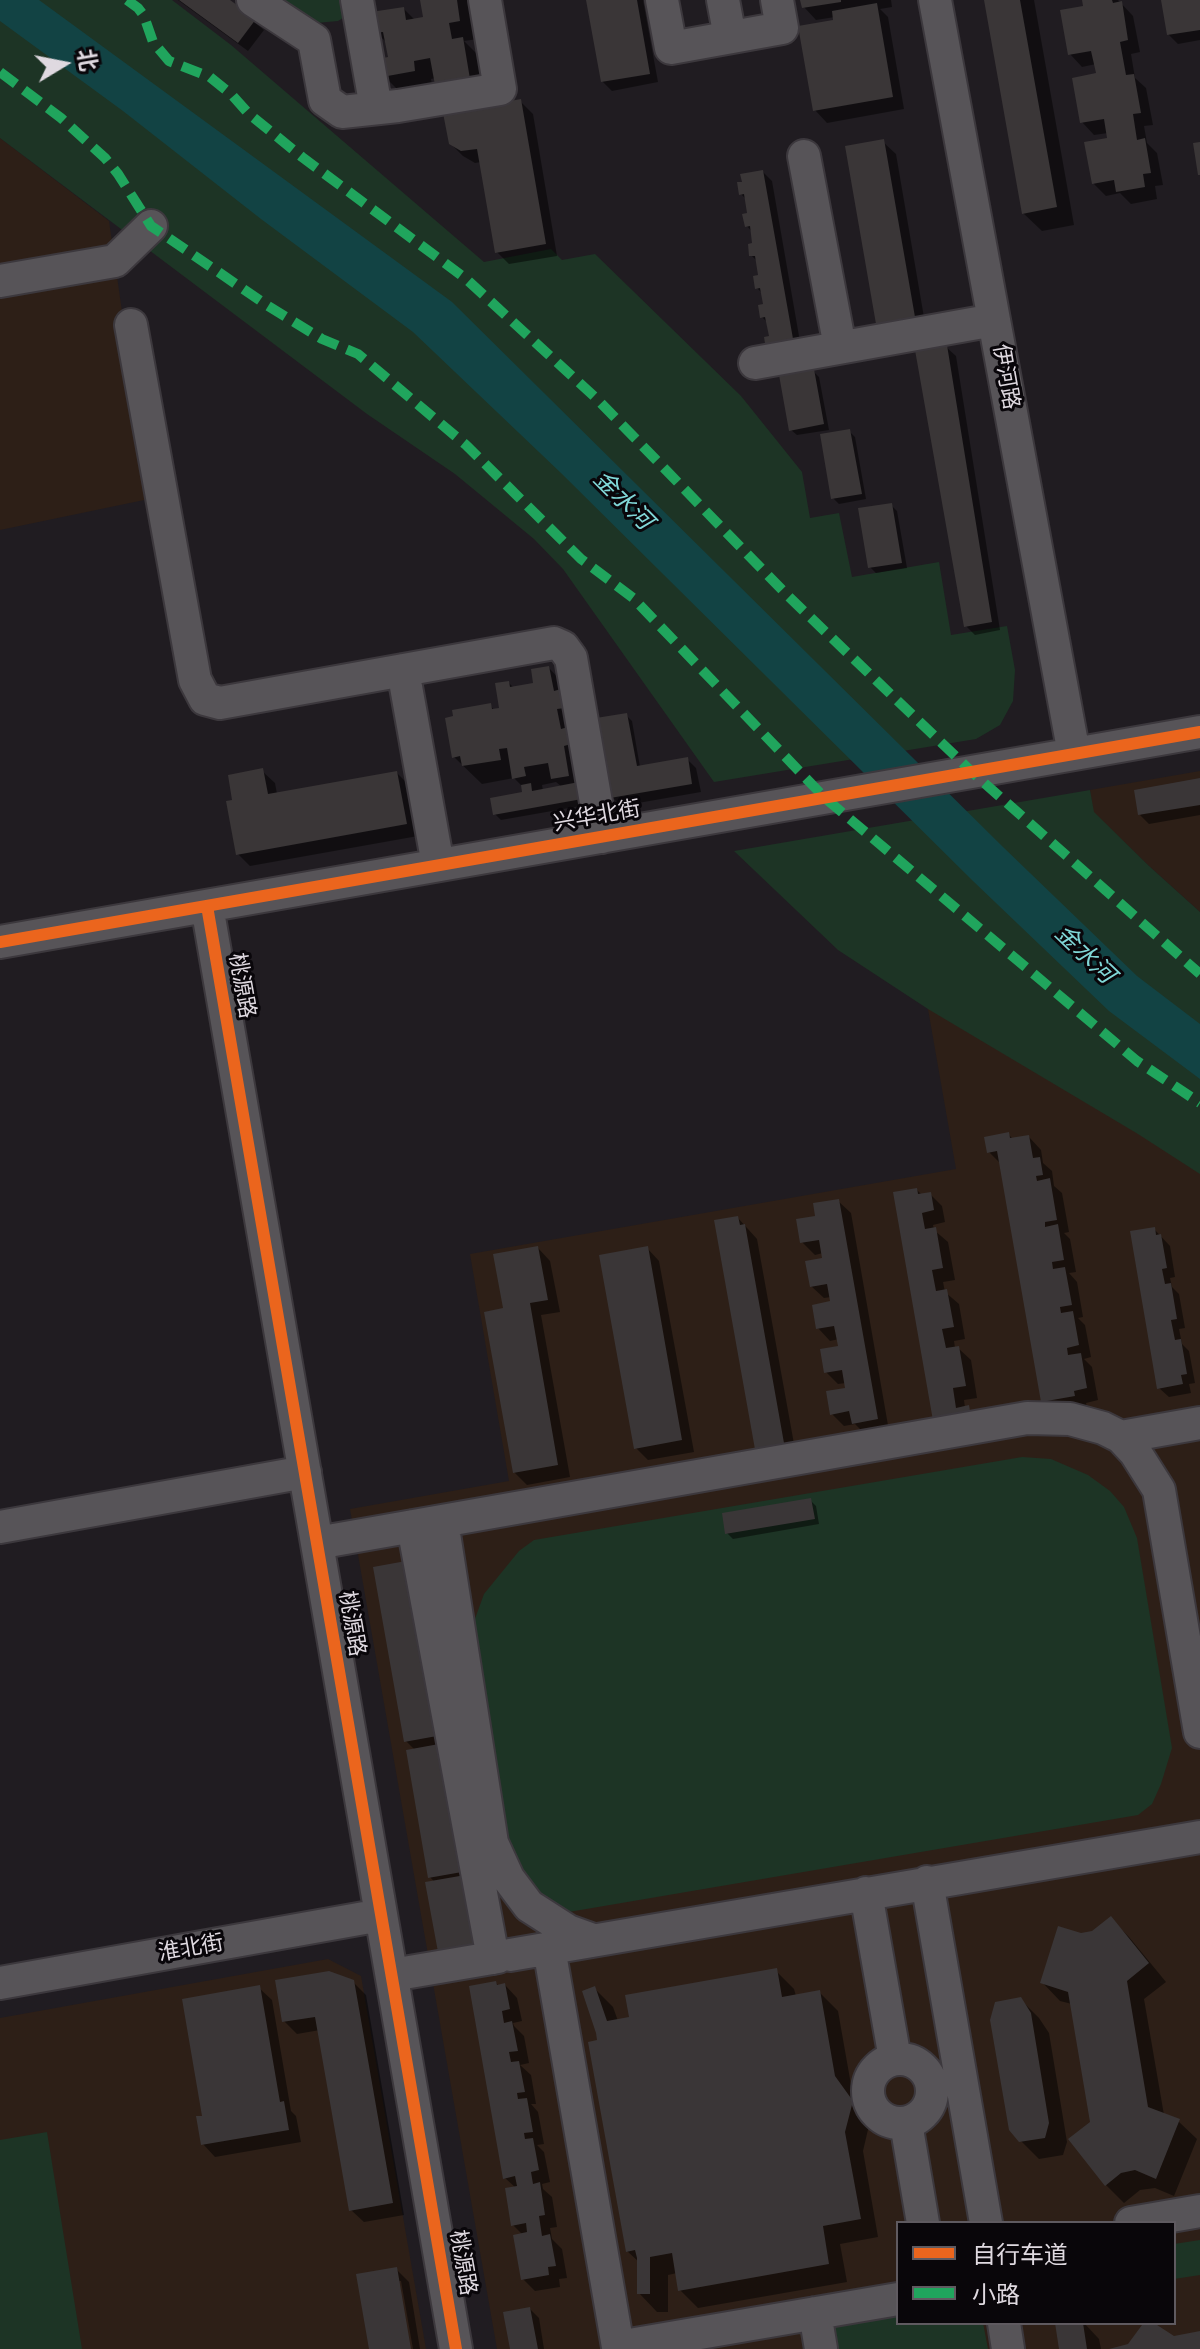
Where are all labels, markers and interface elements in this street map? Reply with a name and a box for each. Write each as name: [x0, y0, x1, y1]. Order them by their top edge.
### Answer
north arrow: [24, 24, 104, 104]
text: 北: [71, 46, 104, 73]
street label: 伊河路: [986, 342, 1024, 412]
water label: 金水河: [586, 465, 658, 537]
street label: 兴华北街: [551, 796, 643, 838]
water label: 金水河: [1048, 920, 1120, 990]
street label: 桃源路: [222, 951, 260, 1021]
street label: 桃源路: [332, 1589, 370, 1659]
street label: 淮北街: [156, 1930, 226, 1968]
legend: [896, 2221, 1176, 2325]
street label: 桃源路: [443, 2228, 481, 2298]
text: 自行车道: [972, 2238, 1068, 2271]
text: 小路: [972, 2278, 1020, 2311]

